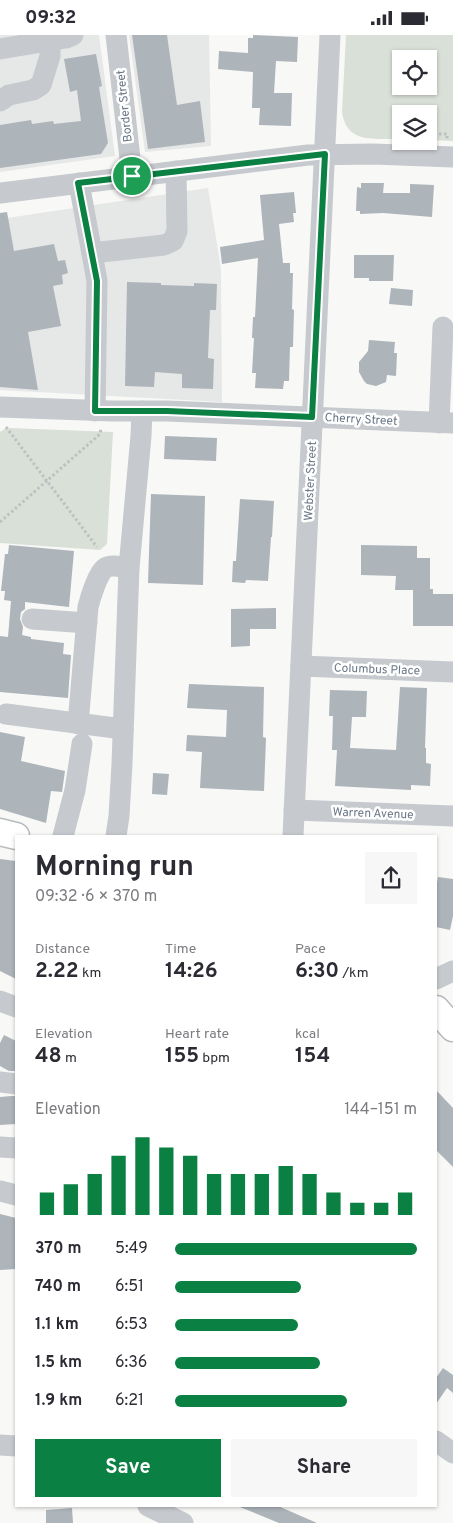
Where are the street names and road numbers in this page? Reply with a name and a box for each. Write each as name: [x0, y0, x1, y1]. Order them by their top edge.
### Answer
street label: Border Street: [113, 69, 137, 143]
street label: Cherry Street: [324, 410, 398, 430]
street label: Webster Street: [301, 441, 321, 521]
street label: Columbus Place: [334, 660, 420, 680]
street label: Warren Avenue: [332, 805, 414, 823]

